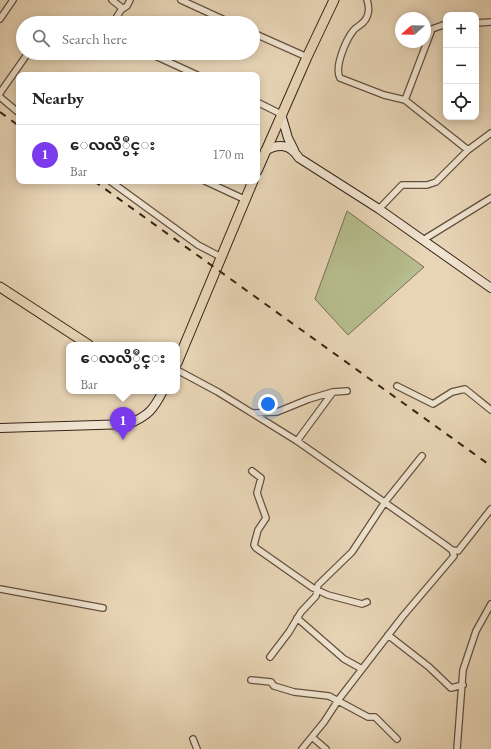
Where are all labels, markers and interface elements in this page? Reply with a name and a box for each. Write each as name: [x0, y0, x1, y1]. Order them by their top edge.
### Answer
north arrow: [395, 12, 431, 48]
map controls: [443, 12, 479, 120]
button: +: [443, 12, 479, 48]
search box: [16, 16, 260, 60]
icon: search: [30, 27, 52, 49]
text: Search here: [62, 29, 127, 48]
button: −: [443, 48, 479, 84]
button: locate: [443, 84, 479, 120]
text: Nearby: [32, 87, 84, 109]
text: ေလလိွဳင္း: [70, 135, 155, 154]
text: 1: [42, 146, 48, 163]
text: 170 m: [213, 146, 244, 163]
text: Bar: [70, 163, 87, 180]
popup: [66, 342, 180, 394]
text: ေလလိွဳင္း: [80, 348, 166, 367]
text: Bar: [80, 376, 98, 393]
your location: [258, 394, 278, 414]
pin: 1: [110, 407, 136, 440]

